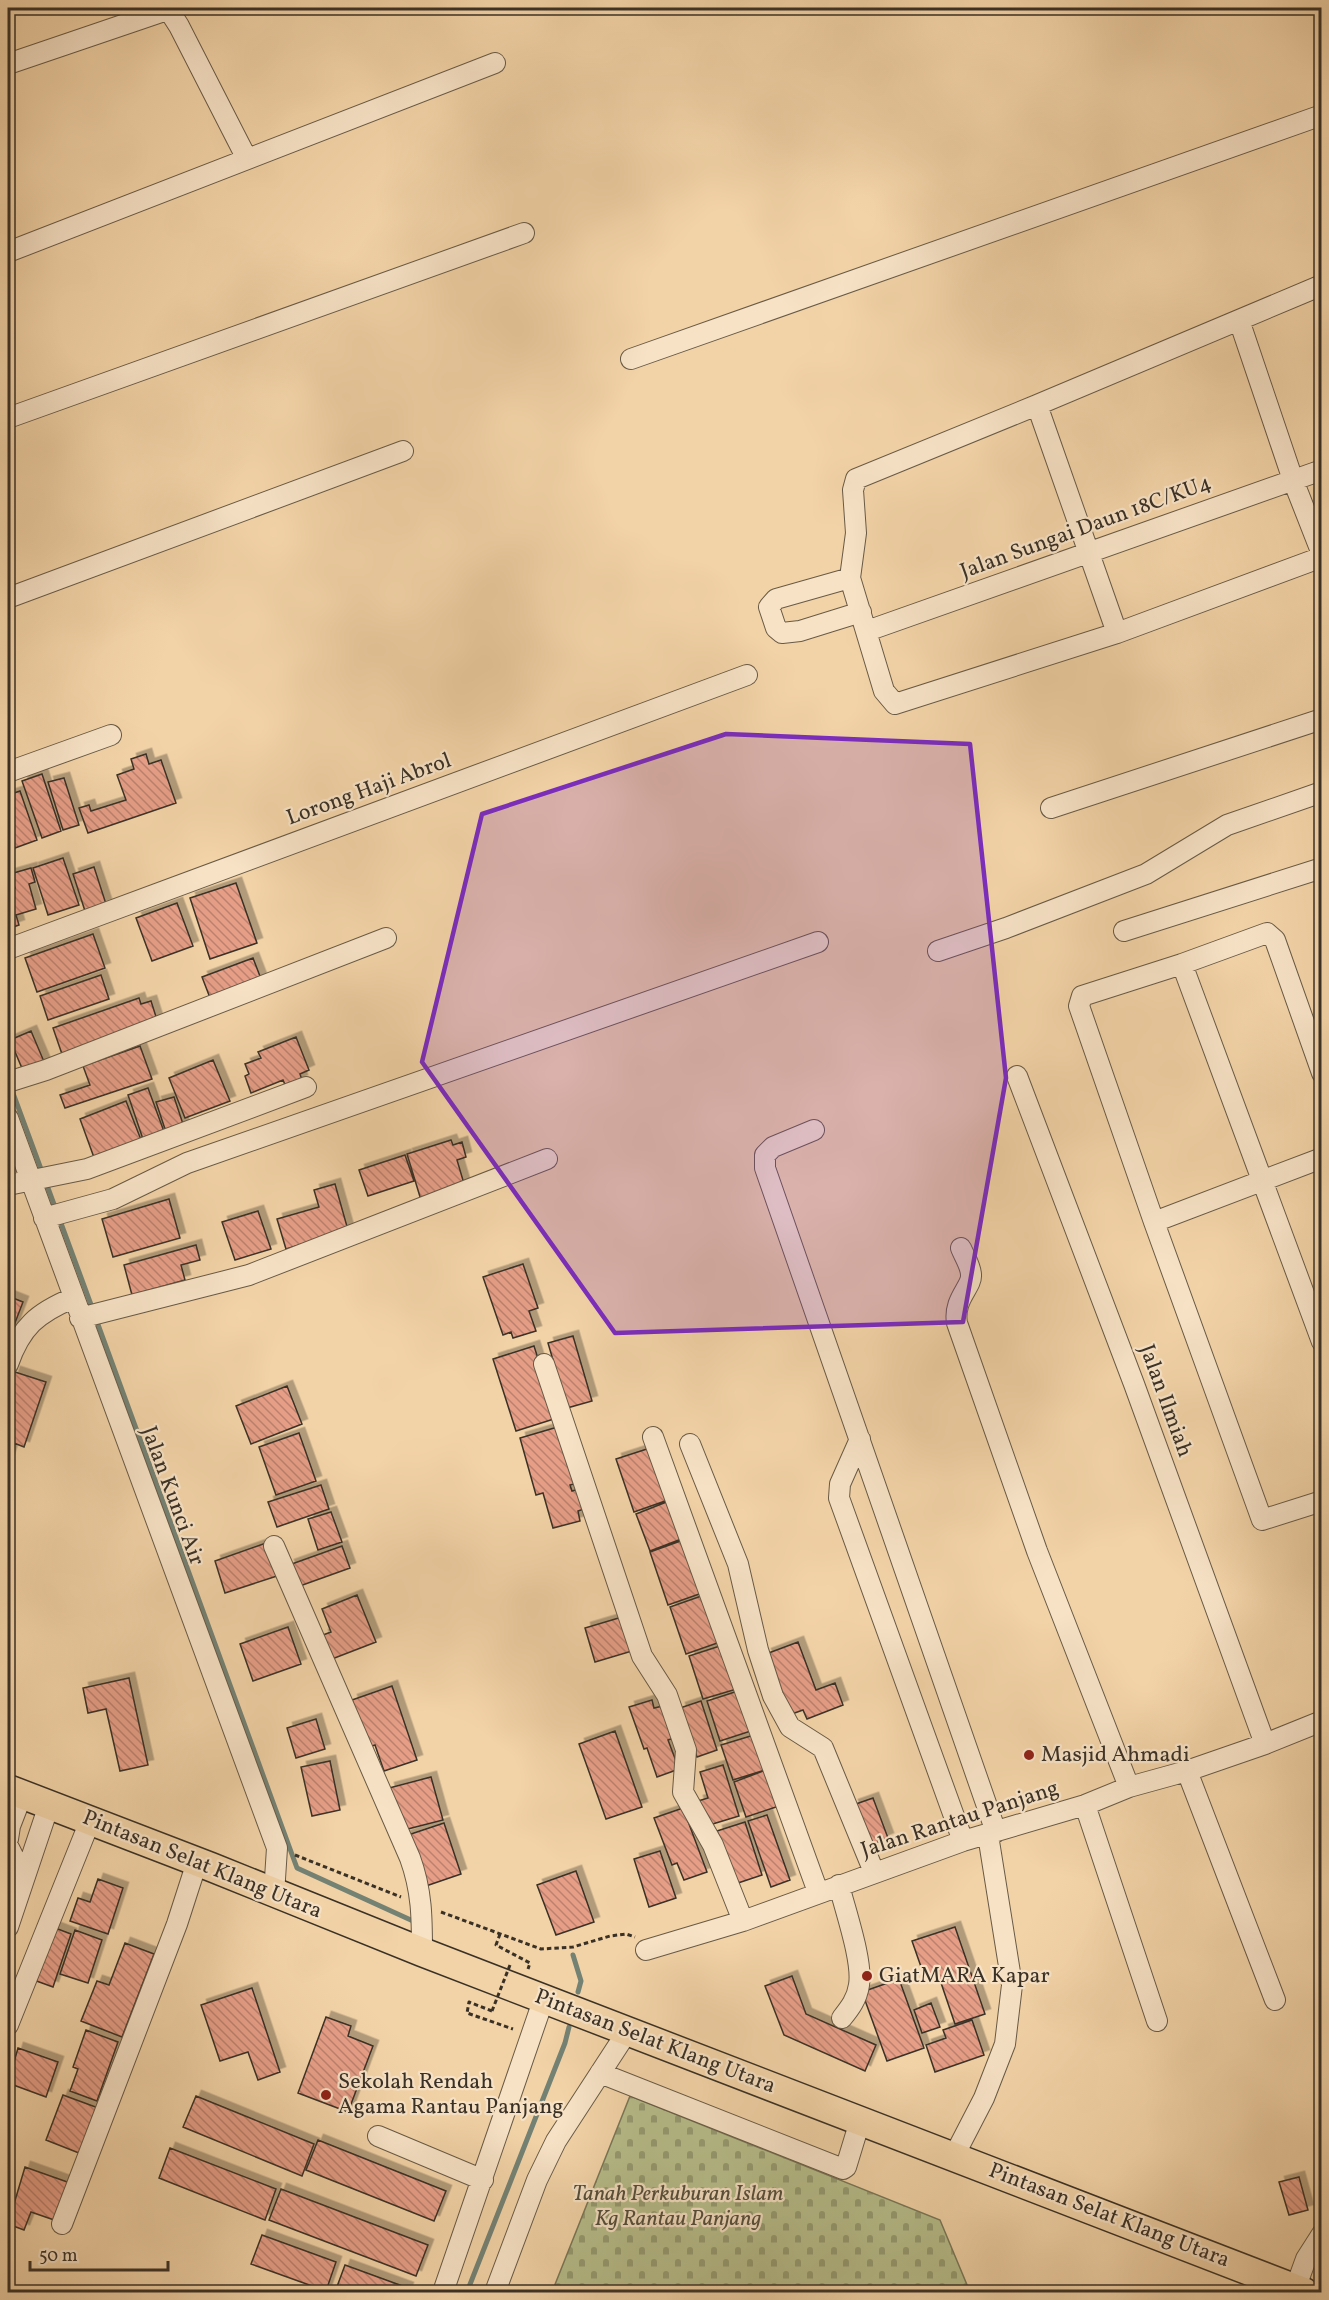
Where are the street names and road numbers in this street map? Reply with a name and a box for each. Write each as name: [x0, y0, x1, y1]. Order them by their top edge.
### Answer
street label: Jalan Sungai Daun 18C/KU4: [956, 468, 1216, 588]
street label: Lorong Haji Abrol: [282, 746, 456, 834]
street label: Jalan Ilmiah: [1130, 1340, 1200, 1462]
street label: Jalan Kunci Air: [132, 1422, 212, 1570]
street label: Jalan Rantau Panjang: [857, 1773, 1063, 1867]
street label: Pintasan Selat Klang Utara: [78, 1803, 327, 1927]
street label: Pintasan Selat Klang Utara: [530, 1982, 780, 2102]
street label: Pintasan Selat Klang Utara: [984, 2156, 1234, 2276]

